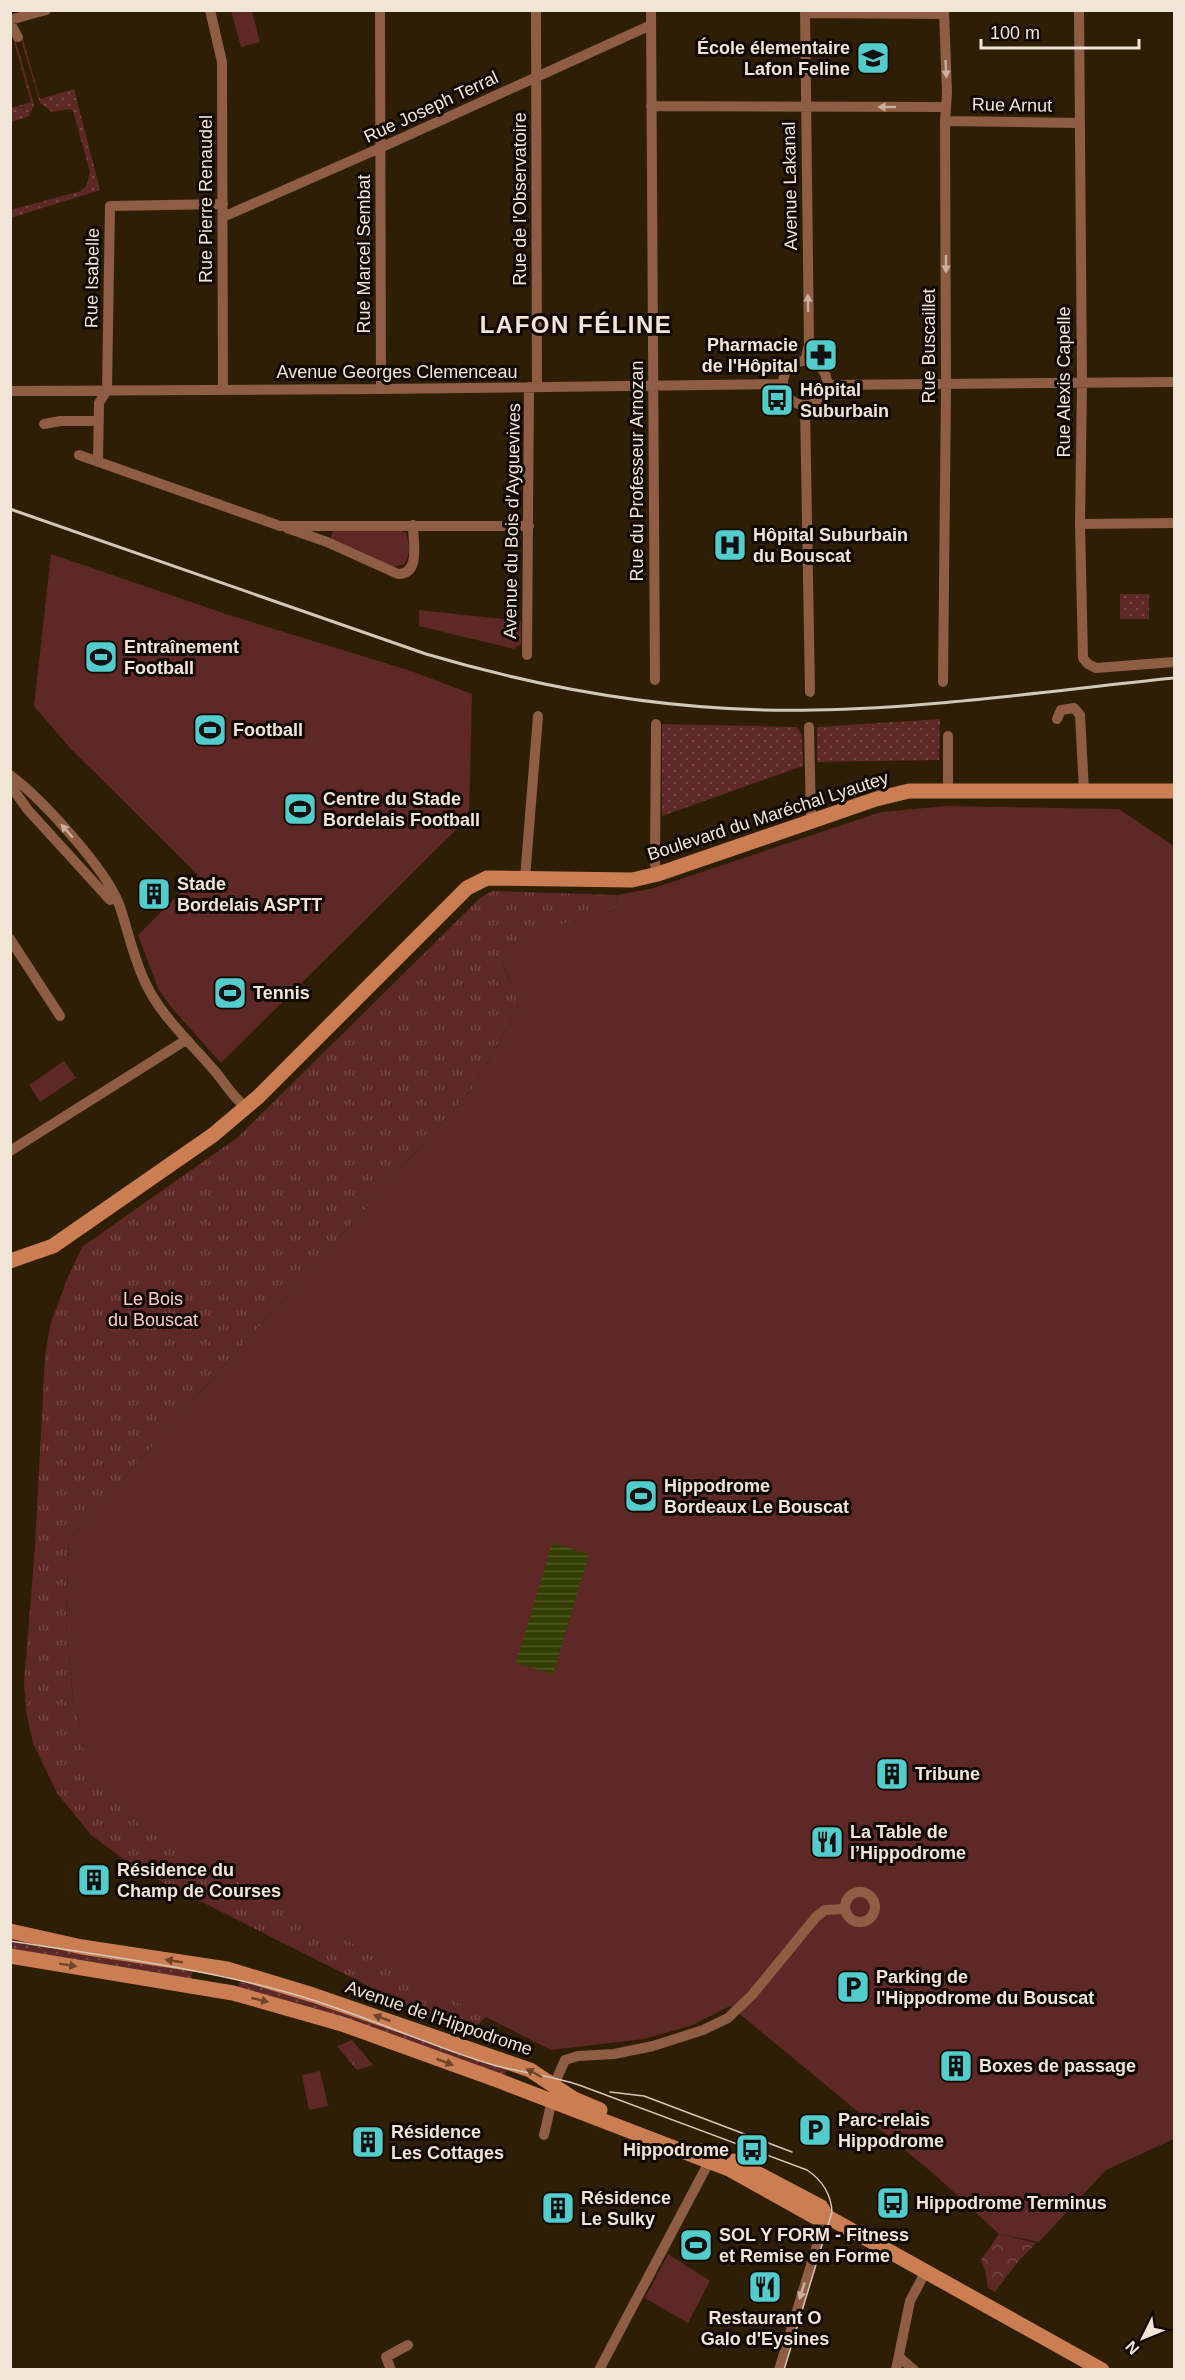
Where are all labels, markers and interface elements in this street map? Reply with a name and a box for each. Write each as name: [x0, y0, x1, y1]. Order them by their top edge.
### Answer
scale bar: [981, 12, 1138, 50]
text: 100 m: [990, 23, 1040, 43]
place label: École élementaire Lafon Feline: [697, 37, 850, 79]
school or university icon: École élementaire Lafon Feline: [855, 40, 891, 76]
one-way arrow: [942, 59, 951, 78]
street label: Rue Joseph Terral: [361, 67, 501, 147]
street label: Rue Arnut: [972, 94, 1052, 116]
one-way arrow: [877, 102, 896, 112]
street label: Rue de l'Observatoire: [510, 112, 530, 286]
street label: Rue Pierre Renaudel: [196, 115, 216, 283]
street label: Avenue Lakanal: [779, 121, 801, 251]
street label: Rue Marcel Sembat: [354, 174, 374, 334]
street label: Rue Isabelle: [81, 228, 103, 328]
one-way arrow: [941, 254, 951, 273]
street label: Rue Buscaillet: [919, 288, 939, 404]
one-way arrow: [803, 293, 813, 312]
street label: Rue Alexis Capelle: [1054, 306, 1074, 458]
district label: LAFON FÉLINE: [480, 311, 672, 338]
place label: Pharmacie de l'Hôpital: [702, 335, 798, 376]
pharmacy icon: Pharmacie de l'Hôpital: [803, 337, 839, 373]
street label: Rue du Professeur Arnozan: [627, 360, 647, 582]
street label: Avenue Georges Clemenceau: [277, 362, 517, 382]
place label: Hôpital Suburbain: [800, 380, 889, 421]
bus stop icon: Hôpital Suburbain: [759, 382, 795, 418]
street label: Avenue du Bois d'Ayguevives: [500, 403, 524, 639]
place label: Hôpital Suburbain du Bouscat: [753, 525, 908, 566]
hospital icon: Hôpital Suburbain du Bouscat: [712, 527, 748, 563]
place label: Entraînement Football: [124, 637, 239, 678]
sports icon: Entraînement Football: [83, 639, 119, 675]
sports icon: Football: [192, 712, 228, 748]
place label: Football: [233, 720, 303, 740]
street label: Boulevard du Maréchal Lyautey: [645, 767, 891, 865]
place label: Centre du Stade Bordelais Football: [323, 789, 480, 830]
sports icon: Centre du Stade Bordelais Football: [282, 791, 318, 827]
one-way arrow: [60, 823, 73, 839]
place label: Stade Bordelais ASPTT: [177, 874, 322, 915]
building icon: Stade Bordelais ASPTT: [136, 876, 172, 912]
sports icon: Tennis: [212, 975, 248, 1011]
place label: Tennis: [253, 983, 310, 1003]
park label: Le Bois du Bouscat: [108, 1289, 198, 1330]
place label: Hippodrome Bordeaux Le Bouscat: [664, 1476, 849, 1517]
sports icon: Hippodrome Bordeaux Le Bouscat: [623, 1478, 659, 1514]
building icon: Tribune: [874, 1756, 910, 1792]
place label: Tribune: [915, 1764, 980, 1784]
place label: La Table de l’Hippodrome: [850, 1822, 966, 1863]
restaurant icon: La Table de l’Hippodrome: [809, 1824, 845, 1860]
place label: Résidence du Champ de Courses: [117, 1860, 281, 1901]
building icon: Résidence du Champ de Courses: [76, 1862, 112, 1898]
one-way arrow: [164, 1956, 183, 1965]
one-way arrow: [59, 1961, 78, 1970]
place label: Parking de l'Hippodrome du Bouscat: [876, 1967, 1094, 2008]
parking icon: Parking de l'Hippodrome du Bouscat: [835, 1969, 871, 2005]
street label: Avenue de l'Hippodrome: [343, 1977, 535, 2059]
one-way arrow: [251, 1995, 269, 2005]
one-way arrow: [373, 2013, 391, 2022]
building icon: Boxes de passage: [938, 2048, 974, 2084]
place label: Boxes de passage: [979, 2056, 1136, 2076]
one-way arrow: [436, 2058, 454, 2067]
one-way arrow: [525, 2068, 542, 2078]
place label: Parc-relais Hippodrome: [838, 2110, 944, 2151]
parking icon: Parc-relais Hippodrome: [797, 2112, 833, 2148]
place label: Résidence Les Cottages: [391, 2122, 504, 2163]
building icon: Résidence Les Cottages: [350, 2124, 386, 2160]
bus stop icon: Hippodrome: [734, 2132, 770, 2168]
place label: Hippodrome: [623, 2140, 729, 2160]
bus stop icon: Hippodrome Terminus: [875, 2185, 911, 2221]
place label: Résidence Le Sulky: [581, 2188, 671, 2229]
building icon: Résidence Le Sulky: [540, 2190, 576, 2226]
place label: Hippodrome Terminus: [916, 2193, 1107, 2213]
place label: SOL Y FORM - Fitness et Remise en Forme: [719, 2225, 909, 2266]
sports icon: SOL Y FORM - Fitness et Remise en Forme: [678, 2227, 714, 2263]
restaurant icon: Restaurant O Galo d'Eysines: [747, 2269, 783, 2305]
one-way arrow: [796, 2282, 806, 2300]
place label: Restaurant O Galo d'Eysines: [701, 2308, 829, 2349]
north arrow: [1113, 2308, 1173, 2368]
text: N: [1122, 2338, 1143, 2358]

